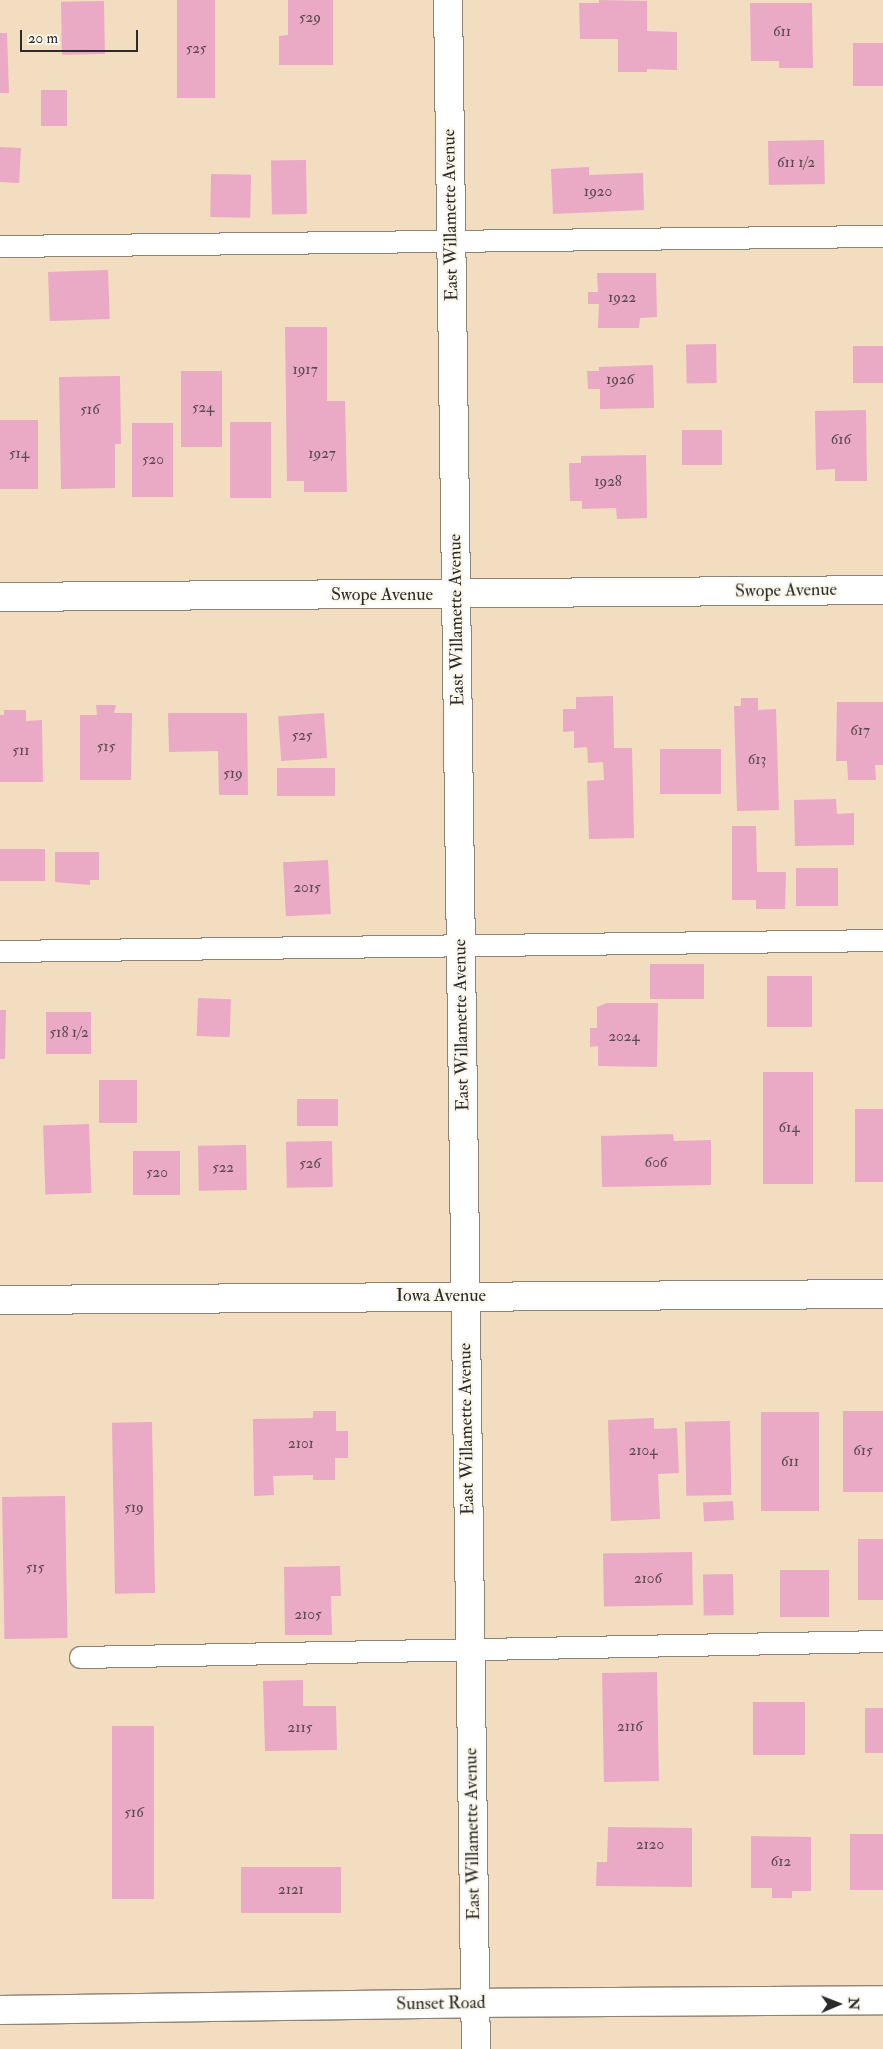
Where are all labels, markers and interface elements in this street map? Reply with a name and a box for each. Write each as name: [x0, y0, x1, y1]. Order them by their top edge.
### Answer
house number: 529: [299, 9, 321, 27]
scale bar: [22, 20, 140, 52]
house number: 611: [773, 23, 791, 41]
text: 20 m: [28, 29, 58, 48]
house number: 525: [186, 40, 206, 58]
street label: East Willamette Avenue: [439, 129, 463, 301]
house number: 611 1/2: [777, 154, 815, 172]
house number: 1920: [584, 183, 612, 201]
house number: 1922: [608, 289, 636, 307]
house number: 1917: [292, 361, 318, 379]
house number: 1926: [606, 371, 634, 389]
house number: 524: [192, 399, 214, 417]
house number: 516: [80, 401, 100, 419]
house number: 616: [831, 431, 851, 449]
house number: 514: [9, 445, 29, 463]
house number: 1927: [308, 445, 336, 463]
house number: 520: [142, 451, 164, 469]
house number: 1928: [594, 473, 622, 491]
street label: East Willamette Avenue: [445, 534, 469, 706]
street label: Swope Avenue: [735, 579, 837, 603]
street label: Swope Avenue: [331, 584, 433, 606]
house number: 617: [850, 722, 870, 740]
house number: 525: [292, 727, 312, 745]
house number: 515: [97, 738, 115, 756]
house number: 511: [12, 742, 30, 760]
house number: 613: [748, 751, 766, 769]
house number: 519: [223, 765, 243, 783]
house number: 2015: [293, 879, 321, 897]
street label: East Willamette Avenue: [450, 939, 474, 1111]
house number: 518 1/2: [50, 1024, 88, 1042]
house number: 2024: [609, 1028, 639, 1046]
house number: 614: [779, 1119, 799, 1137]
house number: 606: [645, 1154, 667, 1172]
house number: 526: [299, 1155, 321, 1173]
house number: 522: [212, 1159, 234, 1177]
house number: 520: [146, 1164, 168, 1182]
street label: Iowa Avenue: [396, 1285, 486, 1307]
street label: East Willamette Avenue: [455, 1343, 479, 1515]
house number: 2101: [288, 1435, 314, 1453]
house number: 2104: [629, 1442, 657, 1460]
house number: 615: [853, 1442, 873, 1460]
house number: 611: [781, 1453, 799, 1471]
house number: 519: [124, 1499, 144, 1517]
house number: 515: [26, 1559, 44, 1577]
house number: 2106: [634, 1570, 662, 1588]
house number: 2105: [294, 1606, 322, 1624]
house number: 2116: [617, 1718, 643, 1736]
house number: 2115: [288, 1719, 312, 1737]
street label: East Willamette Avenue: [461, 1748, 485, 1920]
house number: 516: [124, 1804, 144, 1822]
house number: 2120: [636, 1836, 664, 1854]
house number: 612: [771, 1853, 791, 1871]
house number: 2121: [278, 1881, 304, 1899]
north arrow: [813, 1979, 863, 2029]
street label: Sunset Road: [396, 1992, 486, 2016]
text: N: [845, 1997, 862, 2010]

